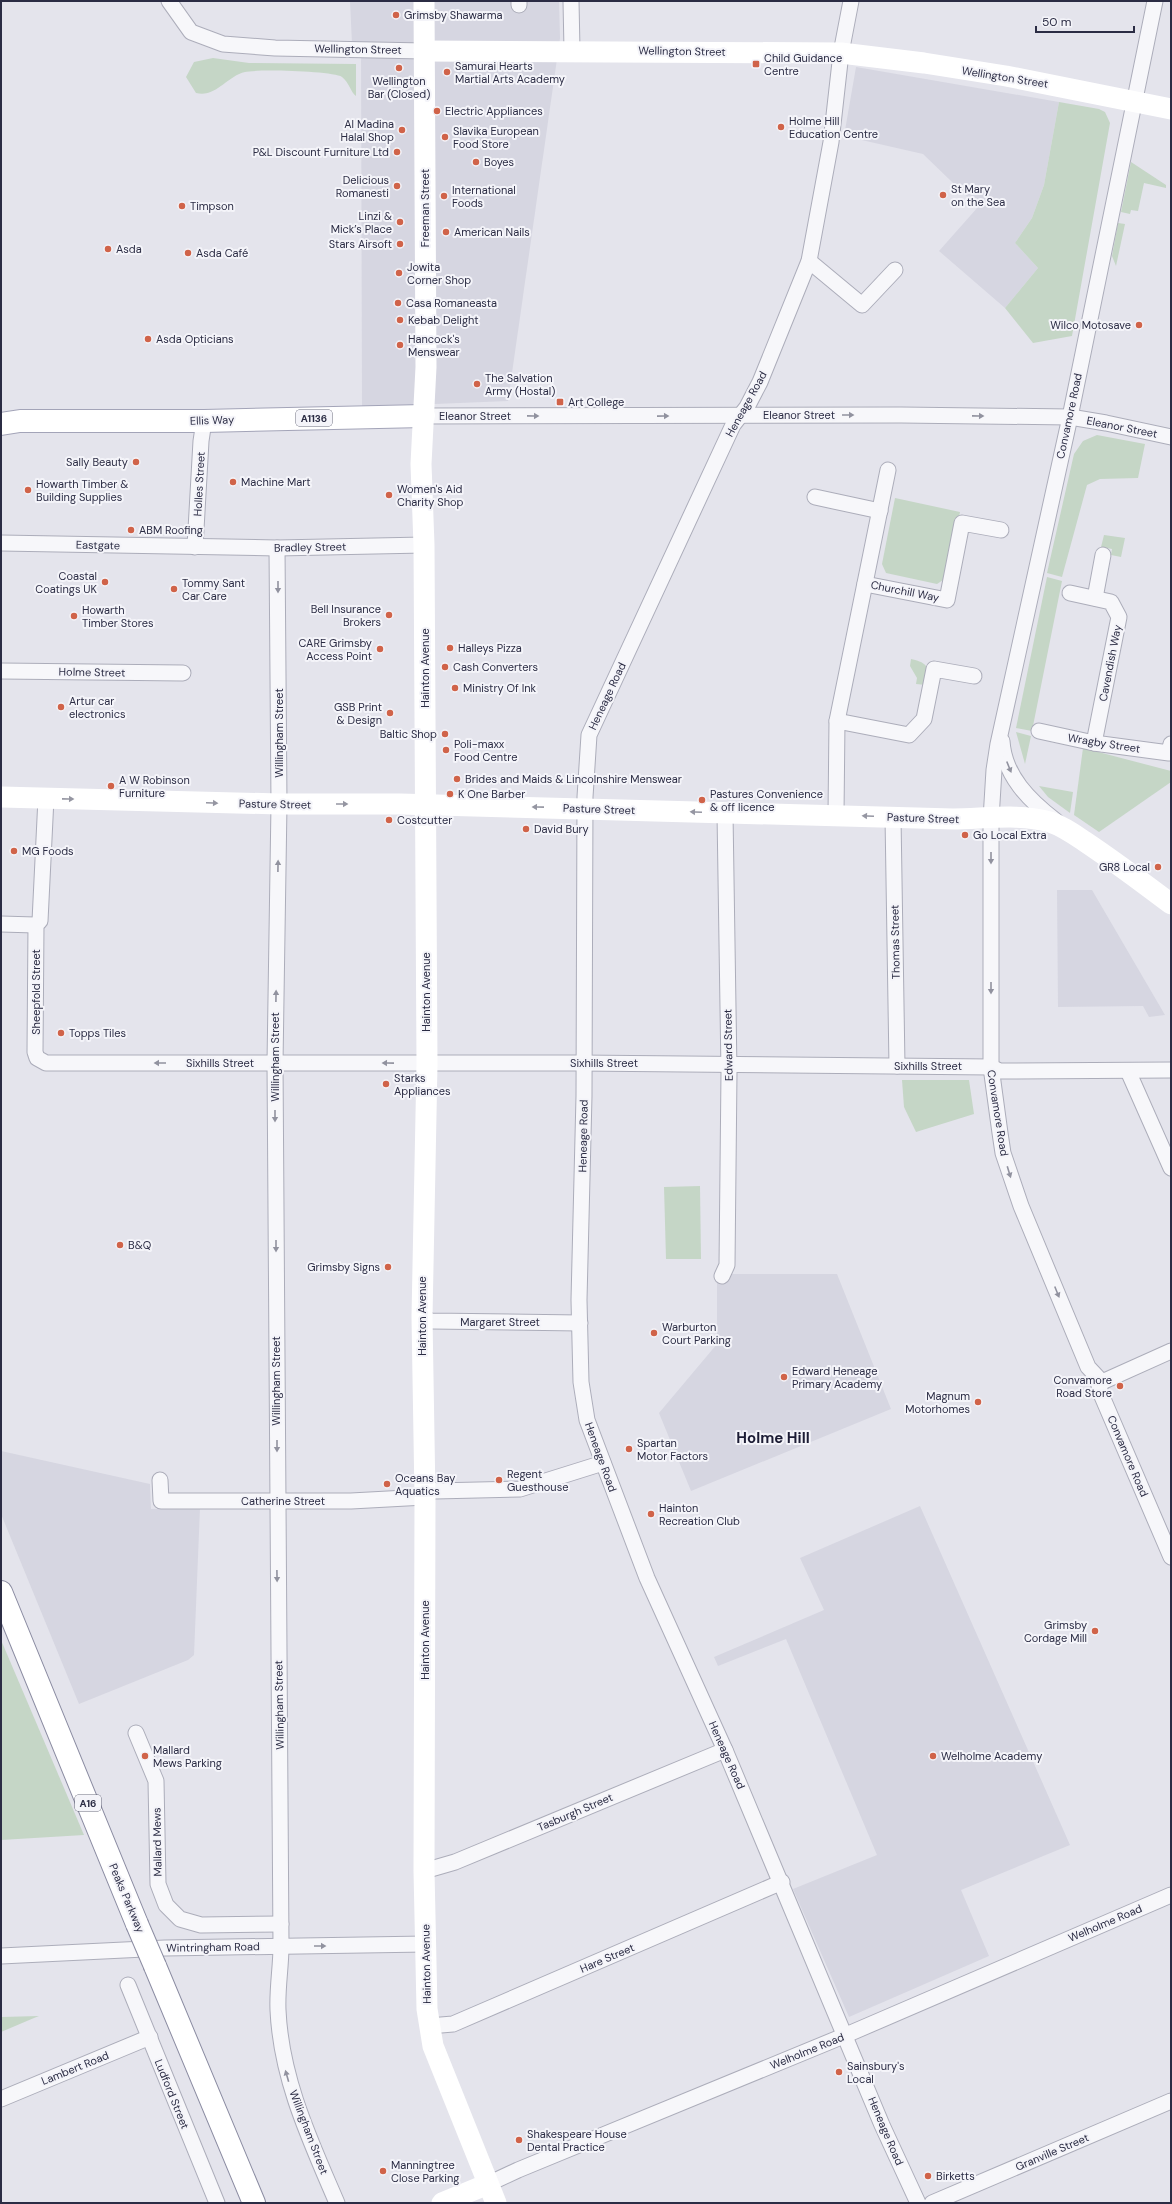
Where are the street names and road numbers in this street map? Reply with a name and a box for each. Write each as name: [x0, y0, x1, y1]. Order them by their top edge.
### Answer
street label: Wellington Street: [314, 41, 402, 57]
street label: Wellington Street: [638, 43, 726, 59]
street label: Wellington Street: [961, 63, 1049, 91]
street label: Freeman Street: [418, 169, 432, 247]
street label: Heneage Road: [722, 369, 770, 439]
street label: Convamore Road: [1053, 372, 1085, 460]
street label: Eleanor Street: [763, 408, 835, 422]
street label: Eleanor Street: [439, 409, 511, 423]
road number: A1136: [296, 410, 332, 426]
street label: Ellis Way: [190, 412, 234, 428]
street label: Eleanor Street: [1085, 413, 1159, 441]
street label: Holles Street: [190, 451, 208, 517]
street label: Eastgate: [76, 538, 120, 552]
street label: Bradley Street: [274, 539, 346, 555]
street label: Churchill Way: [870, 577, 940, 605]
street label: Cavendish Way: [1096, 623, 1124, 703]
street label: Hainton Avenue: [418, 628, 432, 708]
street label: Heneage Road: [585, 660, 629, 732]
street label: Holme Street: [59, 664, 125, 680]
street label: Willingham Street: [272, 688, 286, 778]
street label: Wragby Street: [1067, 730, 1141, 756]
street label: Pasture Street: [239, 796, 311, 812]
street label: Pasture Street: [563, 801, 635, 817]
street label: Pasture Street: [887, 810, 959, 826]
street label: Thomas Street: [887, 905, 903, 979]
street label: Sheepfold Street: [29, 949, 43, 1035]
street label: Hainton Avenue: [419, 952, 433, 1032]
street label: Edward Street: [720, 1009, 736, 1081]
street label: Willingham Street: [268, 1012, 282, 1102]
street label: Sixhills Street: [186, 1056, 254, 1070]
street label: Sixhills Street: [570, 1056, 638, 1070]
street label: Sixhills Street: [894, 1059, 962, 1073]
street label: Convamore Road: [984, 1069, 1012, 1157]
street label: Heneage Road: [575, 1099, 591, 1173]
street label: Hainton Avenue: [415, 1276, 429, 1356]
street label: Margaret Street: [460, 1315, 540, 1329]
street label: Willingham Street: [269, 1336, 283, 1426]
street label: Convamore Road: [1105, 1413, 1151, 1499]
street label: Heneage Road: [582, 1420, 620, 1494]
street label: Catherine Street: [241, 1494, 325, 1508]
street label: Hainton Avenue: [418, 1600, 432, 1680]
street label: Willingham Street: [271, 1660, 287, 1750]
street label: Heneage Road: [706, 1719, 748, 1791]
street label: Tasburgh Street: [535, 1790, 615, 1834]
road number: A16: [75, 1795, 101, 1811]
street label: Mallard Mews: [149, 1807, 165, 1877]
street label: Peaks Parkway: [106, 1861, 148, 1935]
street label: Welholme Road: [1066, 1901, 1144, 1945]
street label: Hainton Avenue: [418, 1924, 434, 2004]
street label: Wintringham Road: [166, 1939, 260, 1955]
street label: Hare Street: [578, 1940, 636, 1976]
street label: Welholme Road: [768, 2030, 846, 2072]
street label: Lambert Road: [39, 2048, 111, 2088]
street label: Ludford Street: [152, 2057, 192, 2131]
street label: Willingham Street: [286, 2088, 332, 2176]
street label: Heneage Road: [865, 2095, 907, 2167]
street label: Granville Street: [1013, 2130, 1091, 2174]

